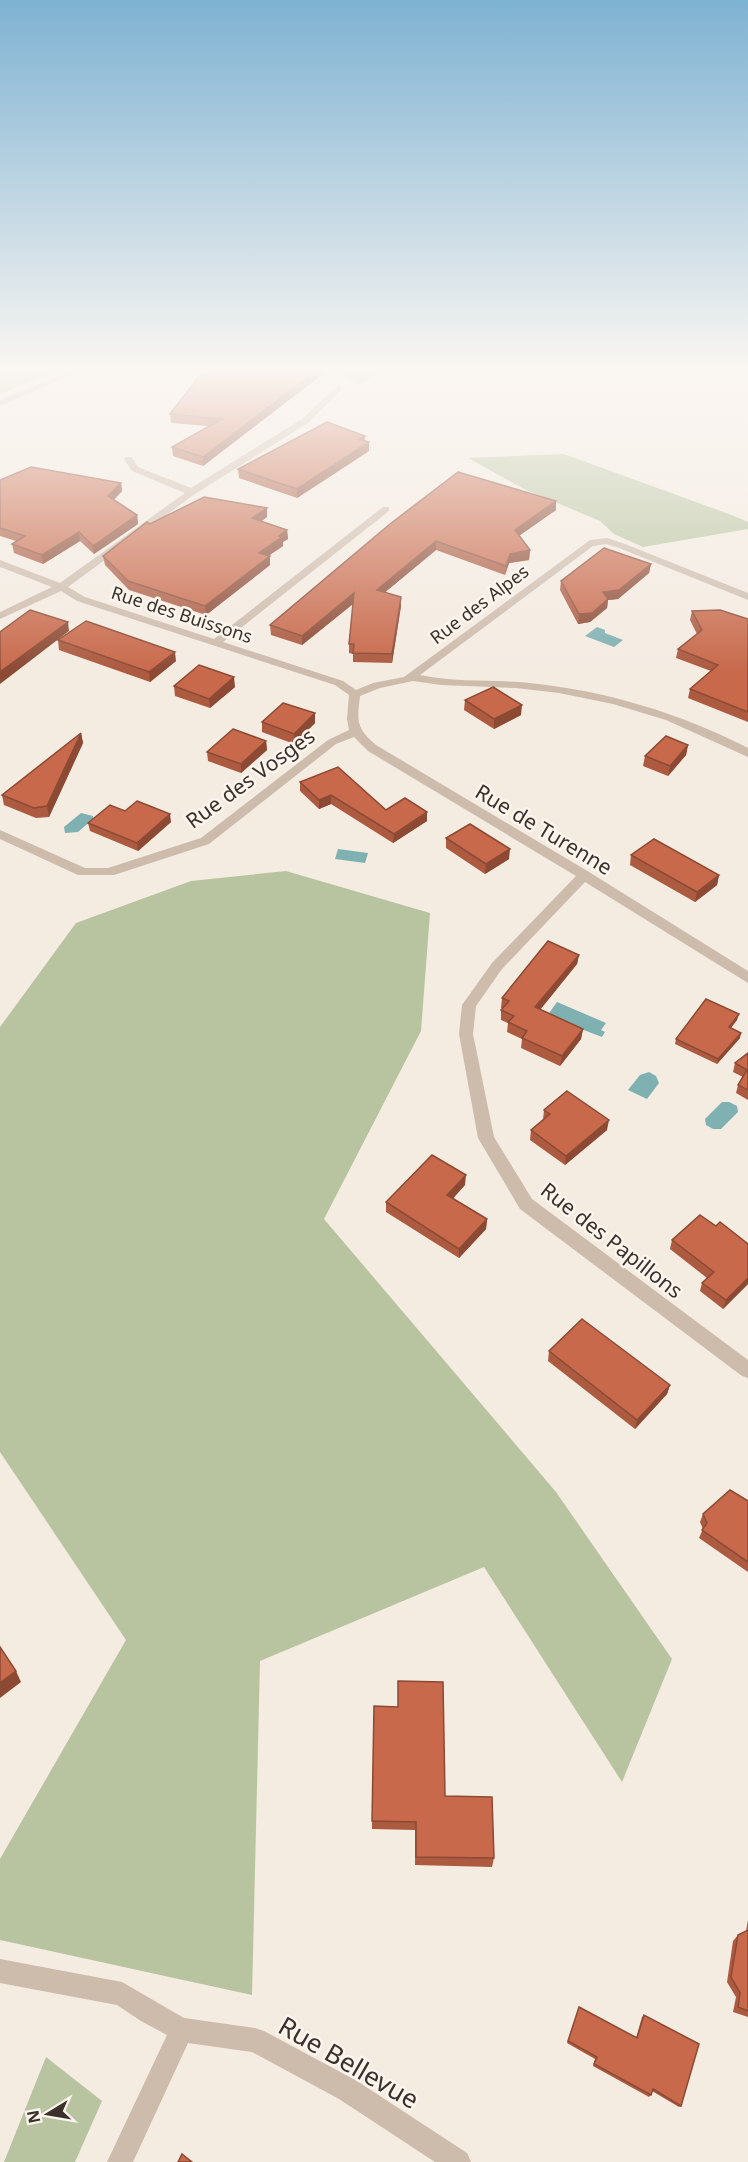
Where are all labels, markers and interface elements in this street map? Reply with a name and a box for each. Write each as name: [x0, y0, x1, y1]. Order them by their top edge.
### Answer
street label: Rue des Alpes: [425, 559, 533, 649]
street label: Rue des Buissons: [108, 580, 256, 648]
street label: Rue des Vosges: [180, 722, 320, 834]
street label: Rue de Turenne: [470, 777, 618, 881]
street label: Rue des Papillons: [535, 1176, 689, 1304]
street label: Rue Bellevue: [272, 2007, 426, 2117]
north arrow: [18, 2084, 78, 2144]
text: N: [21, 2108, 45, 2125]

